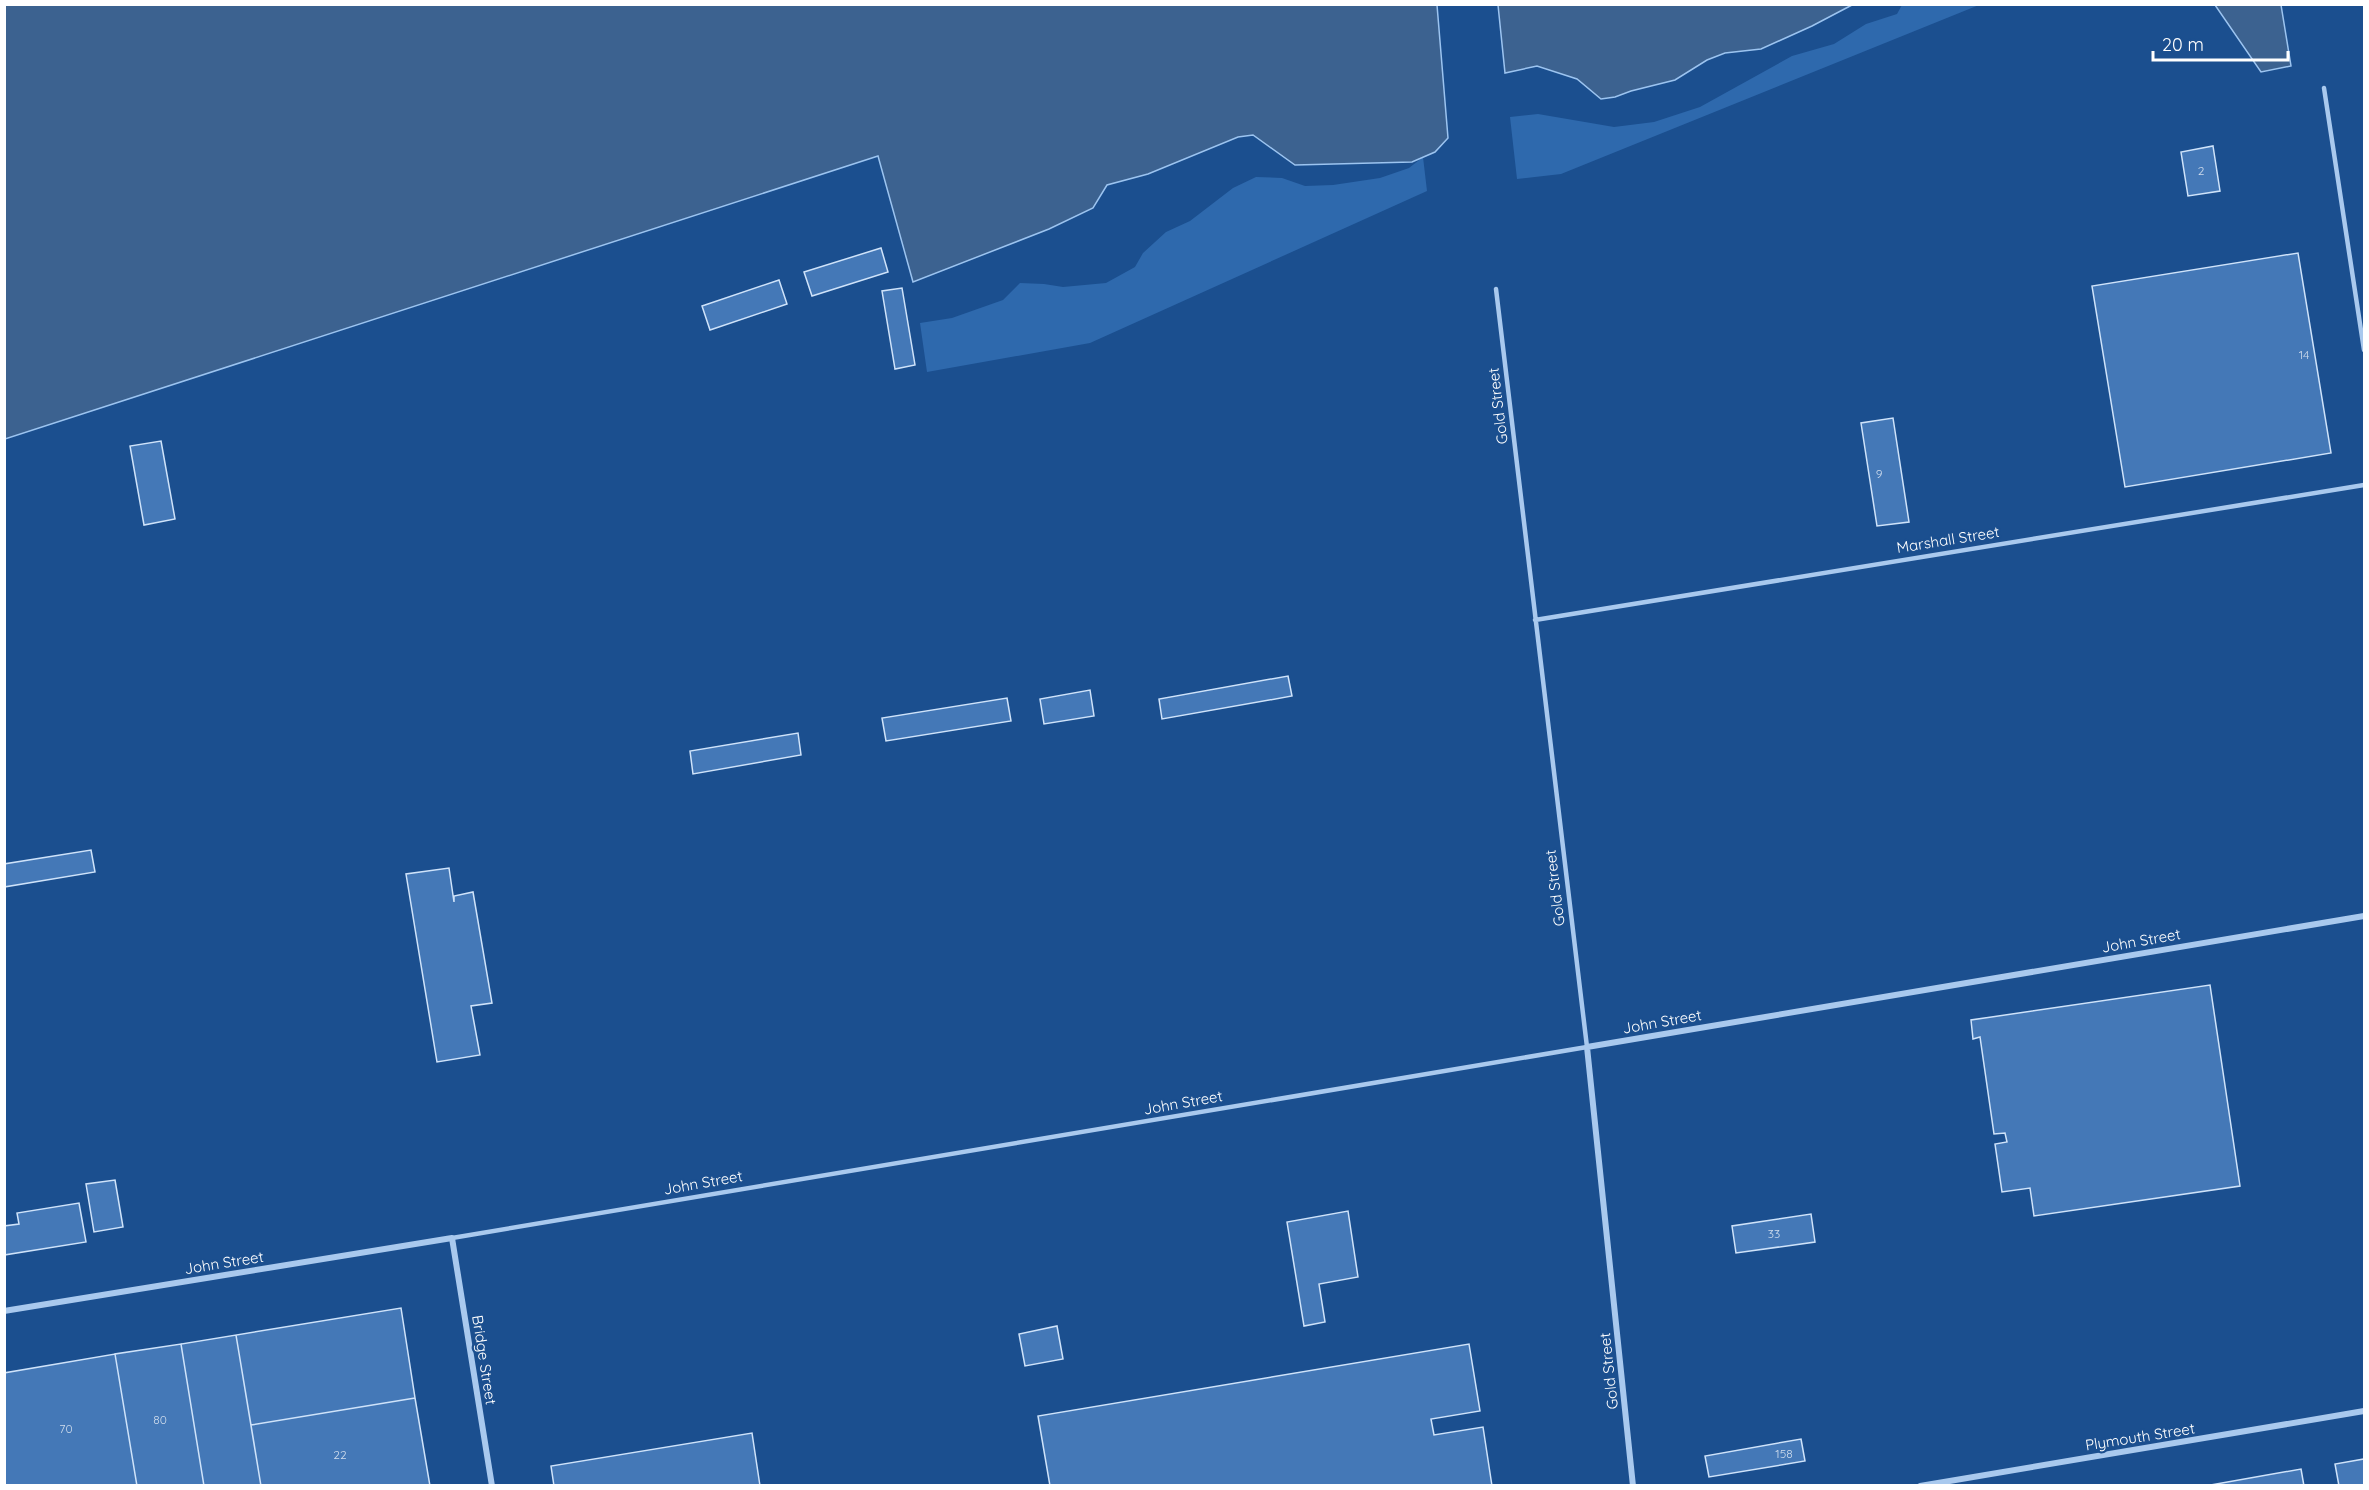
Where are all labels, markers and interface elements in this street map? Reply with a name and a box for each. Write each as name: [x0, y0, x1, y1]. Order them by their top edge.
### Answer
scale bar: [2153, 24, 2288, 62]
text: 20 m: [2162, 33, 2204, 56]
house number: 2: [2198, 163, 2205, 178]
house number: 14: [2299, 347, 2309, 362]
street label: Gold Street: [1483, 367, 1512, 445]
house number: 9: [1876, 466, 1883, 481]
street label: Marshall Street: [1895, 522, 2001, 557]
street label: Gold Street: [1540, 849, 1569, 927]
street label: John Street: [2100, 924, 2182, 957]
street label: John Street: [1621, 1005, 1703, 1038]
street label: John Street: [1142, 1086, 1224, 1119]
street label: John Street: [662, 1166, 744, 1199]
house number: 33: [1768, 1226, 1780, 1241]
street label: John Street: [183, 1247, 265, 1278]
street label: Bridge Street: [468, 1314, 501, 1406]
street label: Gold Street: [1595, 1332, 1622, 1410]
house number: 80: [153, 1412, 167, 1427]
street label: Plymouth Street: [2084, 1418, 2196, 1455]
house number: 70: [59, 1421, 73, 1436]
house number: 158: [1775, 1446, 1793, 1461]
house number: 22: [333, 1447, 347, 1462]

